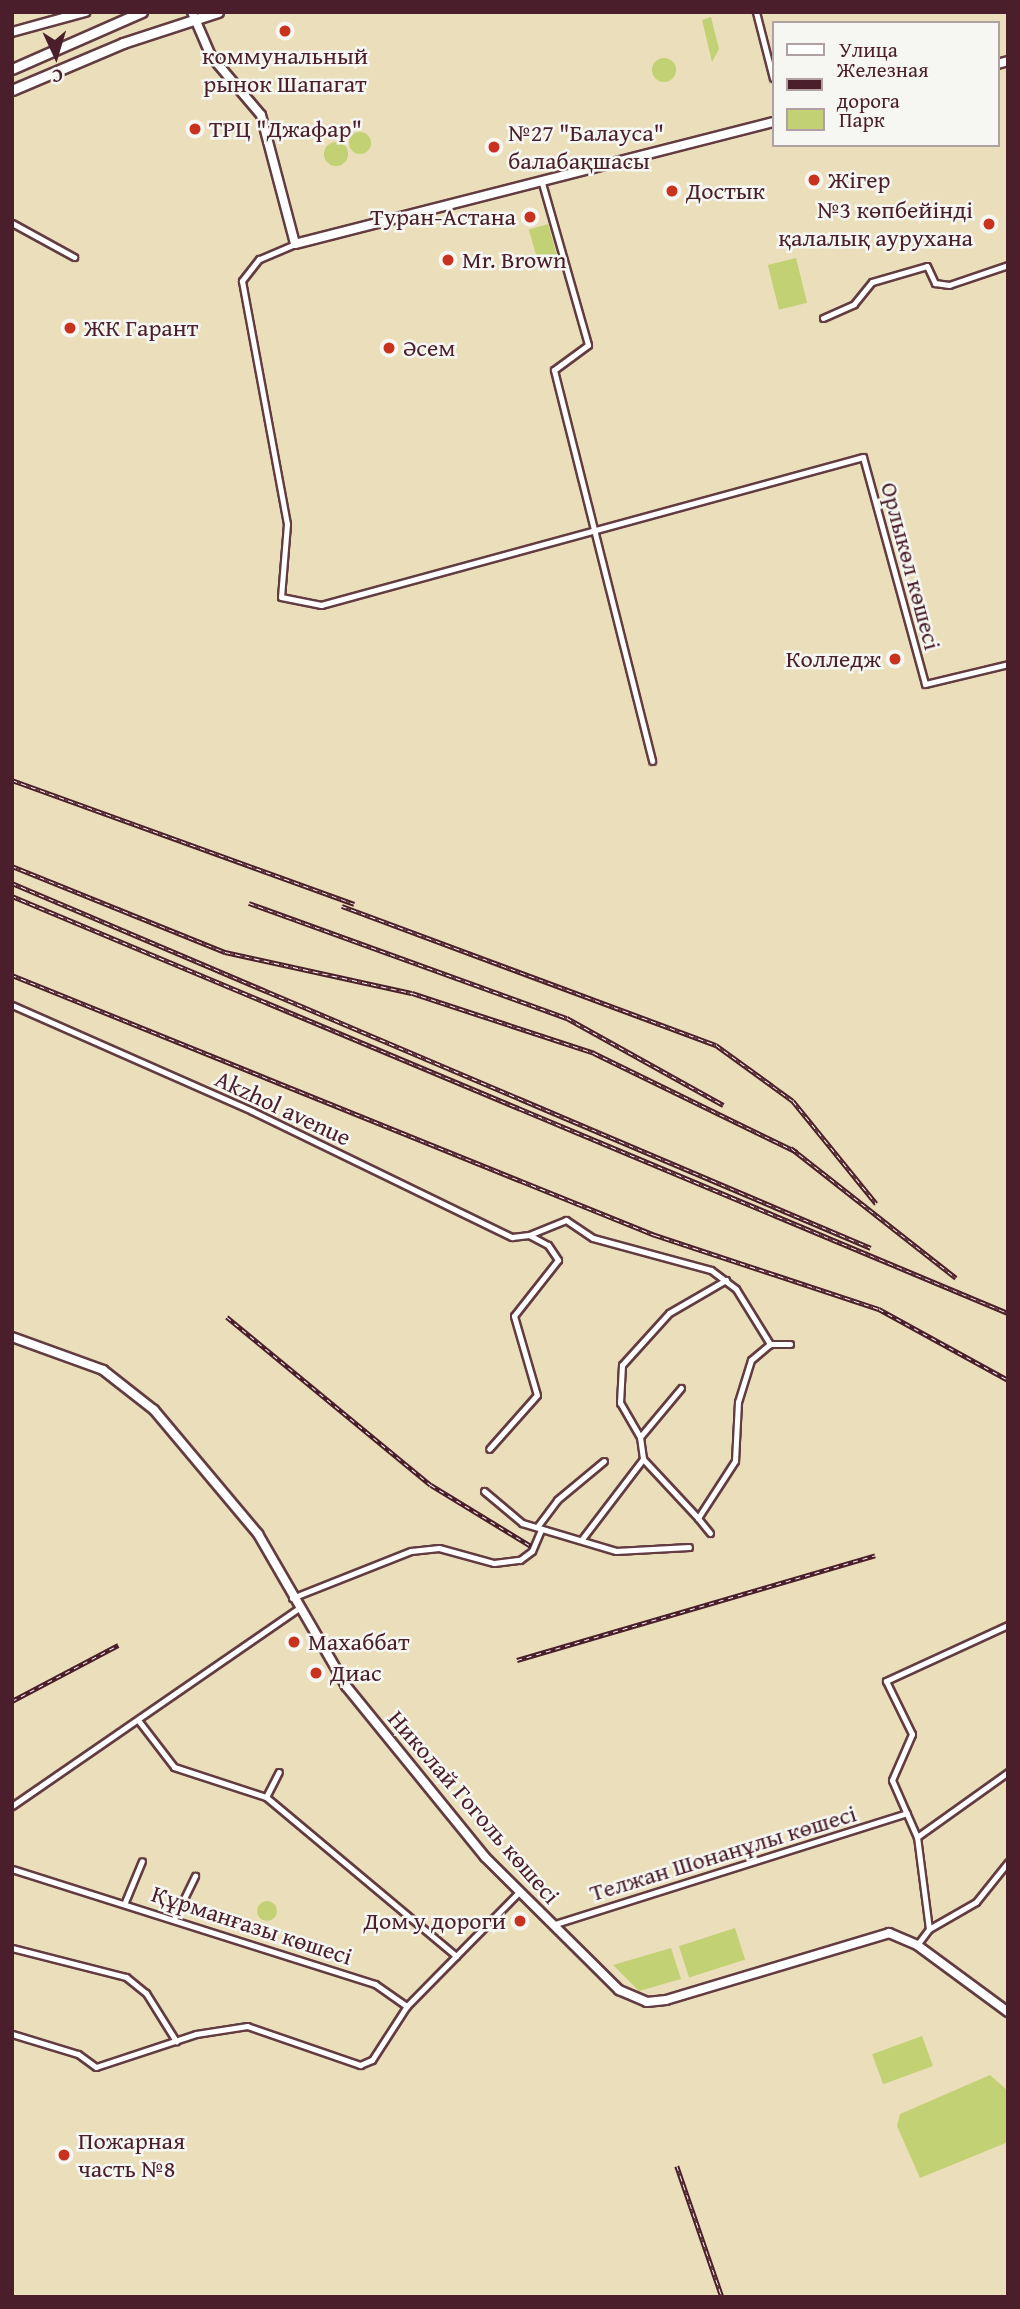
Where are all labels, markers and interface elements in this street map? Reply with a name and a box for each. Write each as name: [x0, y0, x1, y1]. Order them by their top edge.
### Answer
north arrow: [21, 21, 91, 91]
legend: [772, 21, 999, 147]
marker: коммунальный рынок Шапагат: [277, 23, 293, 39]
text: Улица: [839, 34, 898, 65]
place label: коммунальный рынок Шапагат: [202, 42, 368, 98]
text: Железная дорога: [837, 54, 929, 116]
text: С: [51, 63, 64, 91]
text: Парк: [839, 104, 885, 135]
place label: ТРЦ "Джафар": [209, 115, 362, 143]
place label: №27 "Балауса" балабақшасы: [508, 119, 664, 175]
marker: ТРЦ "Джафар": [187, 121, 203, 137]
marker: №27 "Балауса" балабақшасы: [486, 139, 502, 155]
place label: Жiгер: [828, 166, 890, 194]
marker: Жiгер: [806, 172, 822, 188]
place label: Достык: [686, 177, 765, 205]
marker: Достык: [664, 183, 680, 199]
place label: №3 көпбейінді қалалық аурухана: [778, 196, 973, 252]
place label: Туран-Астана: [370, 203, 516, 231]
marker: Туран-Астана: [522, 209, 538, 225]
marker: №3 көпбейінді қалалық аурухана: [979, 214, 999, 234]
place label: Mr. Brown: [462, 246, 566, 274]
marker: Mr. Brown: [440, 252, 456, 268]
place label: ЖК Гарант: [84, 314, 198, 342]
marker: ЖК Гарант: [62, 320, 78, 336]
place label: Әсем: [403, 334, 455, 362]
marker: Әсем: [381, 340, 397, 356]
street label: Орлыкөл көшесі: [875, 479, 947, 653]
place label: Колледж: [786, 645, 881, 673]
marker: Колледж: [887, 651, 903, 667]
street label: Akzhol avenue: [211, 1064, 355, 1152]
place label: Махаббат: [308, 1628, 410, 1656]
marker: Махаббат: [286, 1634, 302, 1650]
place label: Диас: [330, 1659, 382, 1687]
marker: Диас: [308, 1665, 324, 1681]
street label: Николай Гоголь көшесі: [382, 1704, 566, 1910]
street label: Телжан Шонанұлы көшесі: [586, 1799, 860, 1907]
street label: Құрманғазы көшесі: [148, 1879, 356, 1971]
place label: Дом у дороги: [364, 1907, 506, 1935]
marker: Дом у дороги: [512, 1913, 528, 1929]
place label: Пожарная часть №8: [78, 2127, 185, 2183]
marker: Пожарная часть №8: [56, 2147, 72, 2163]

